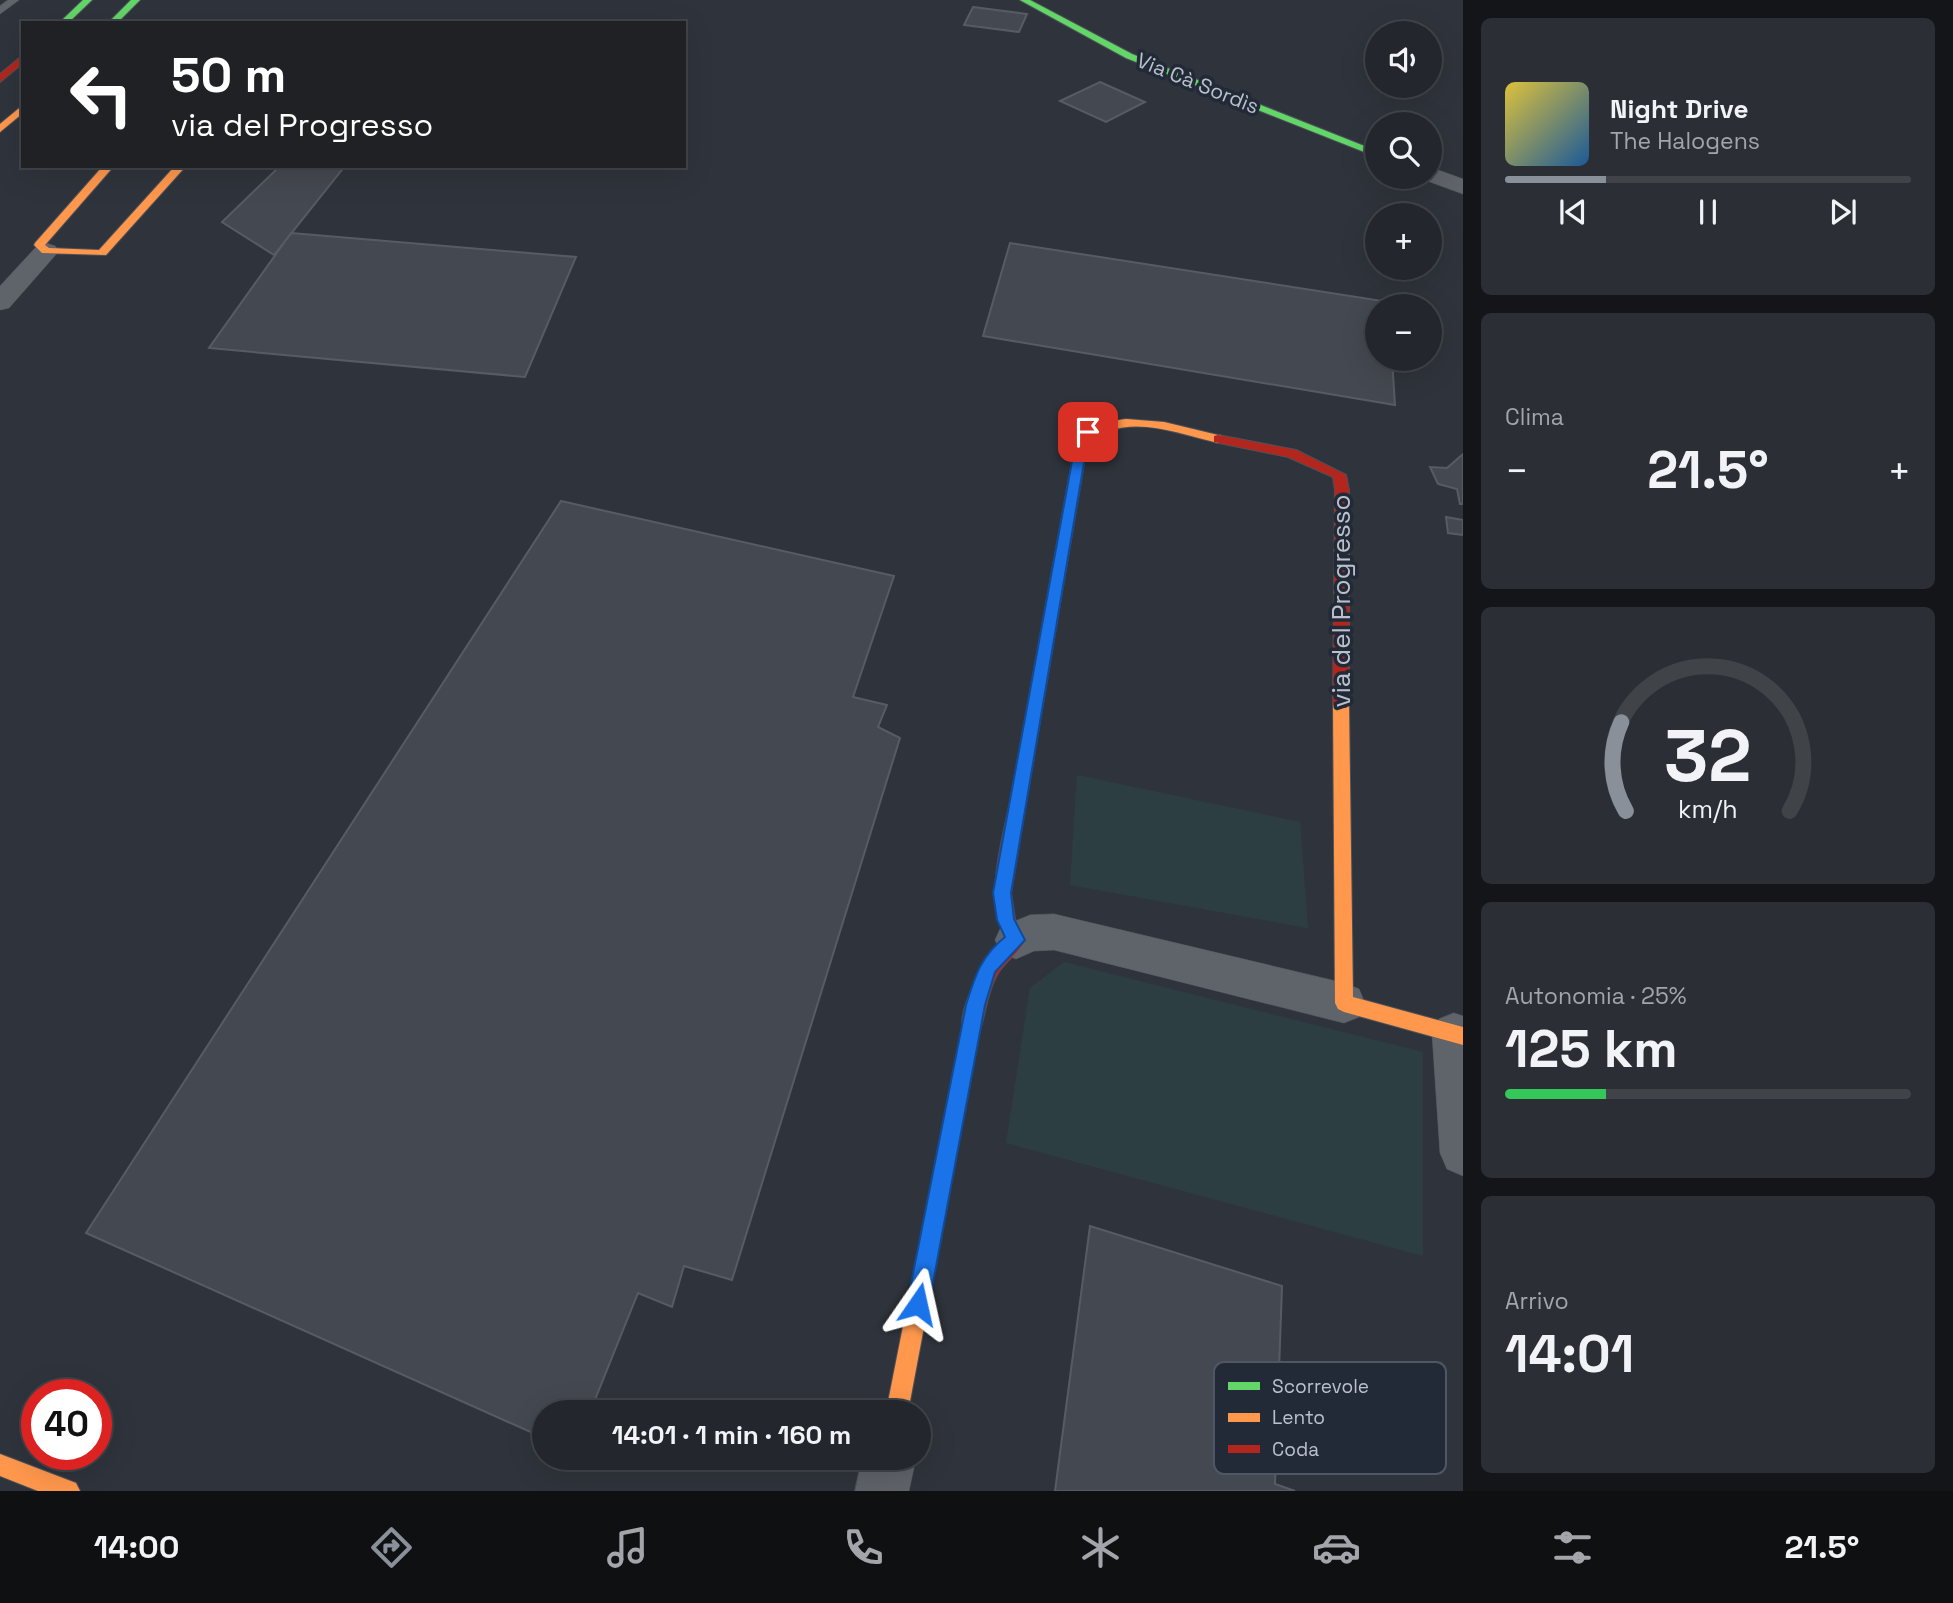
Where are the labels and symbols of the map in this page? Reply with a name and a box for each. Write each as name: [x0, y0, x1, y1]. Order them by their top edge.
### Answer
street label: Via Cà Sordìs: [1133, 46, 1263, 120]
pin: [1058, 402, 1118, 462]
street label: via del Progresso: [1324, 494, 1358, 708]
position arrow: [881, 1267, 955, 1341]
legend: [1214, 1362, 1446, 1474]
text: Scorrevole: [1272, 1374, 1369, 1399]
speed limit sign: 40: [21, 1379, 112, 1470]
text: Lento: [1272, 1405, 1325, 1430]
text: Coda: [1272, 1437, 1319, 1462]

